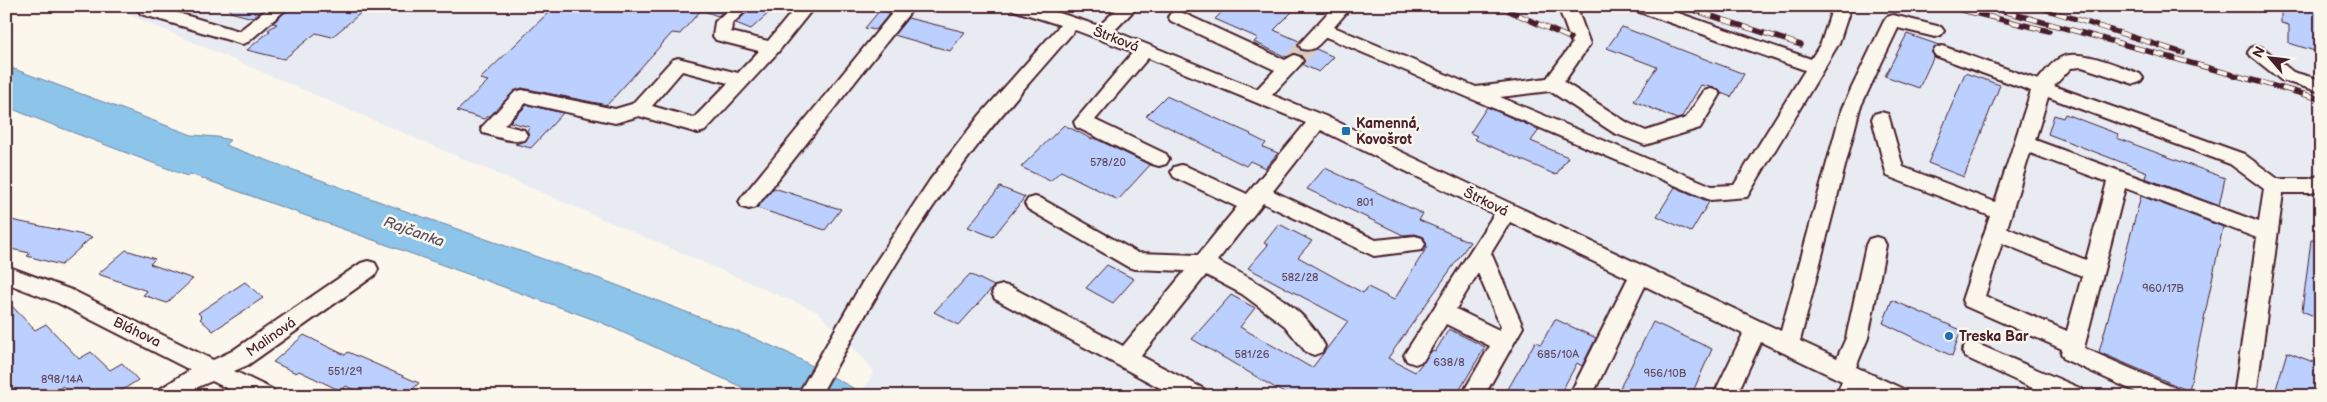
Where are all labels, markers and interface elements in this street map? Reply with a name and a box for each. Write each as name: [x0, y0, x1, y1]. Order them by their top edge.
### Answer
street label: Štrková: [1091, 22, 1142, 56]
north arrow: [2244, 32, 2294, 82]
text: N: [2249, 43, 2269, 61]
place label: Kamenná, Kovošrot: [1356, 115, 1420, 148]
marker: Kamenná, Kovošrot: [1340, 125, 1352, 137]
house number: 578/20: [1090, 156, 1127, 169]
street label: Štrková: [1461, 183, 1512, 220]
house number: 801: [1356, 196, 1374, 209]
water label: Rajčanka: [381, 212, 447, 252]
house number: 582/28: [1281, 271, 1319, 284]
house number: 960/17B: [2142, 282, 2184, 295]
street label: Bláhova: [111, 313, 164, 351]
street label: Malinová: [243, 314, 299, 360]
place label: Treska Bar: [1959, 328, 2029, 345]
marker: Treska Bar: [1943, 330, 1955, 342]
house number: 581/26: [1234, 348, 1270, 361]
house number: 685/10A: [1537, 348, 1579, 361]
house number: 638/8: [1433, 356, 1465, 369]
house number: 551/29: [328, 365, 362, 378]
house number: 956/10B: [1644, 367, 1687, 380]
house number: 898/14A: [41, 373, 83, 386]

